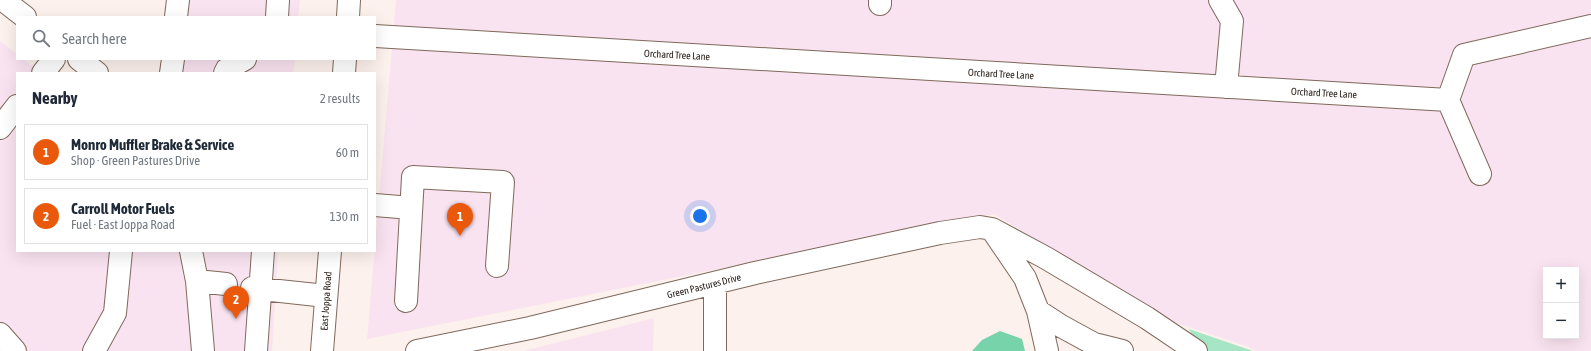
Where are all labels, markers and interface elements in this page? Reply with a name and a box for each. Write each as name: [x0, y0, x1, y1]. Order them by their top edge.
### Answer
search box: [16, 16, 376, 60]
icon: search: [30, 27, 52, 49]
text: Search here: [62, 30, 127, 47]
street label: Orchard Tree Lane: [644, 48, 711, 62]
street label: Orchard Tree Lane: [968, 67, 1035, 81]
street label: Orchard Tree Lane: [1291, 86, 1358, 100]
text: Nearby: [32, 88, 78, 108]
text: 2 results: [320, 91, 360, 106]
text: Monro Muffler Brake & Service: [71, 136, 234, 153]
text: 1: [43, 145, 49, 160]
text: 60 m: [336, 145, 359, 160]
text: Shop · Green Pastures Drive: [71, 153, 200, 168]
text: Carroll Motor Fuels: [71, 200, 175, 217]
pin: 1: [447, 203, 473, 236]
your location: [690, 206, 710, 226]
text: 2: [43, 209, 49, 224]
text: 130 m: [330, 209, 359, 224]
text: Fuel · East Joppa Road: [71, 217, 175, 232]
map controls: [1543, 267, 1579, 339]
button: +: [1543, 267, 1579, 303]
street label: East Joppa Road: [318, 271, 334, 331]
street label: Green Pastures Drive: [666, 271, 743, 301]
pin: 2: [223, 286, 249, 319]
button: −: [1543, 303, 1579, 339]

